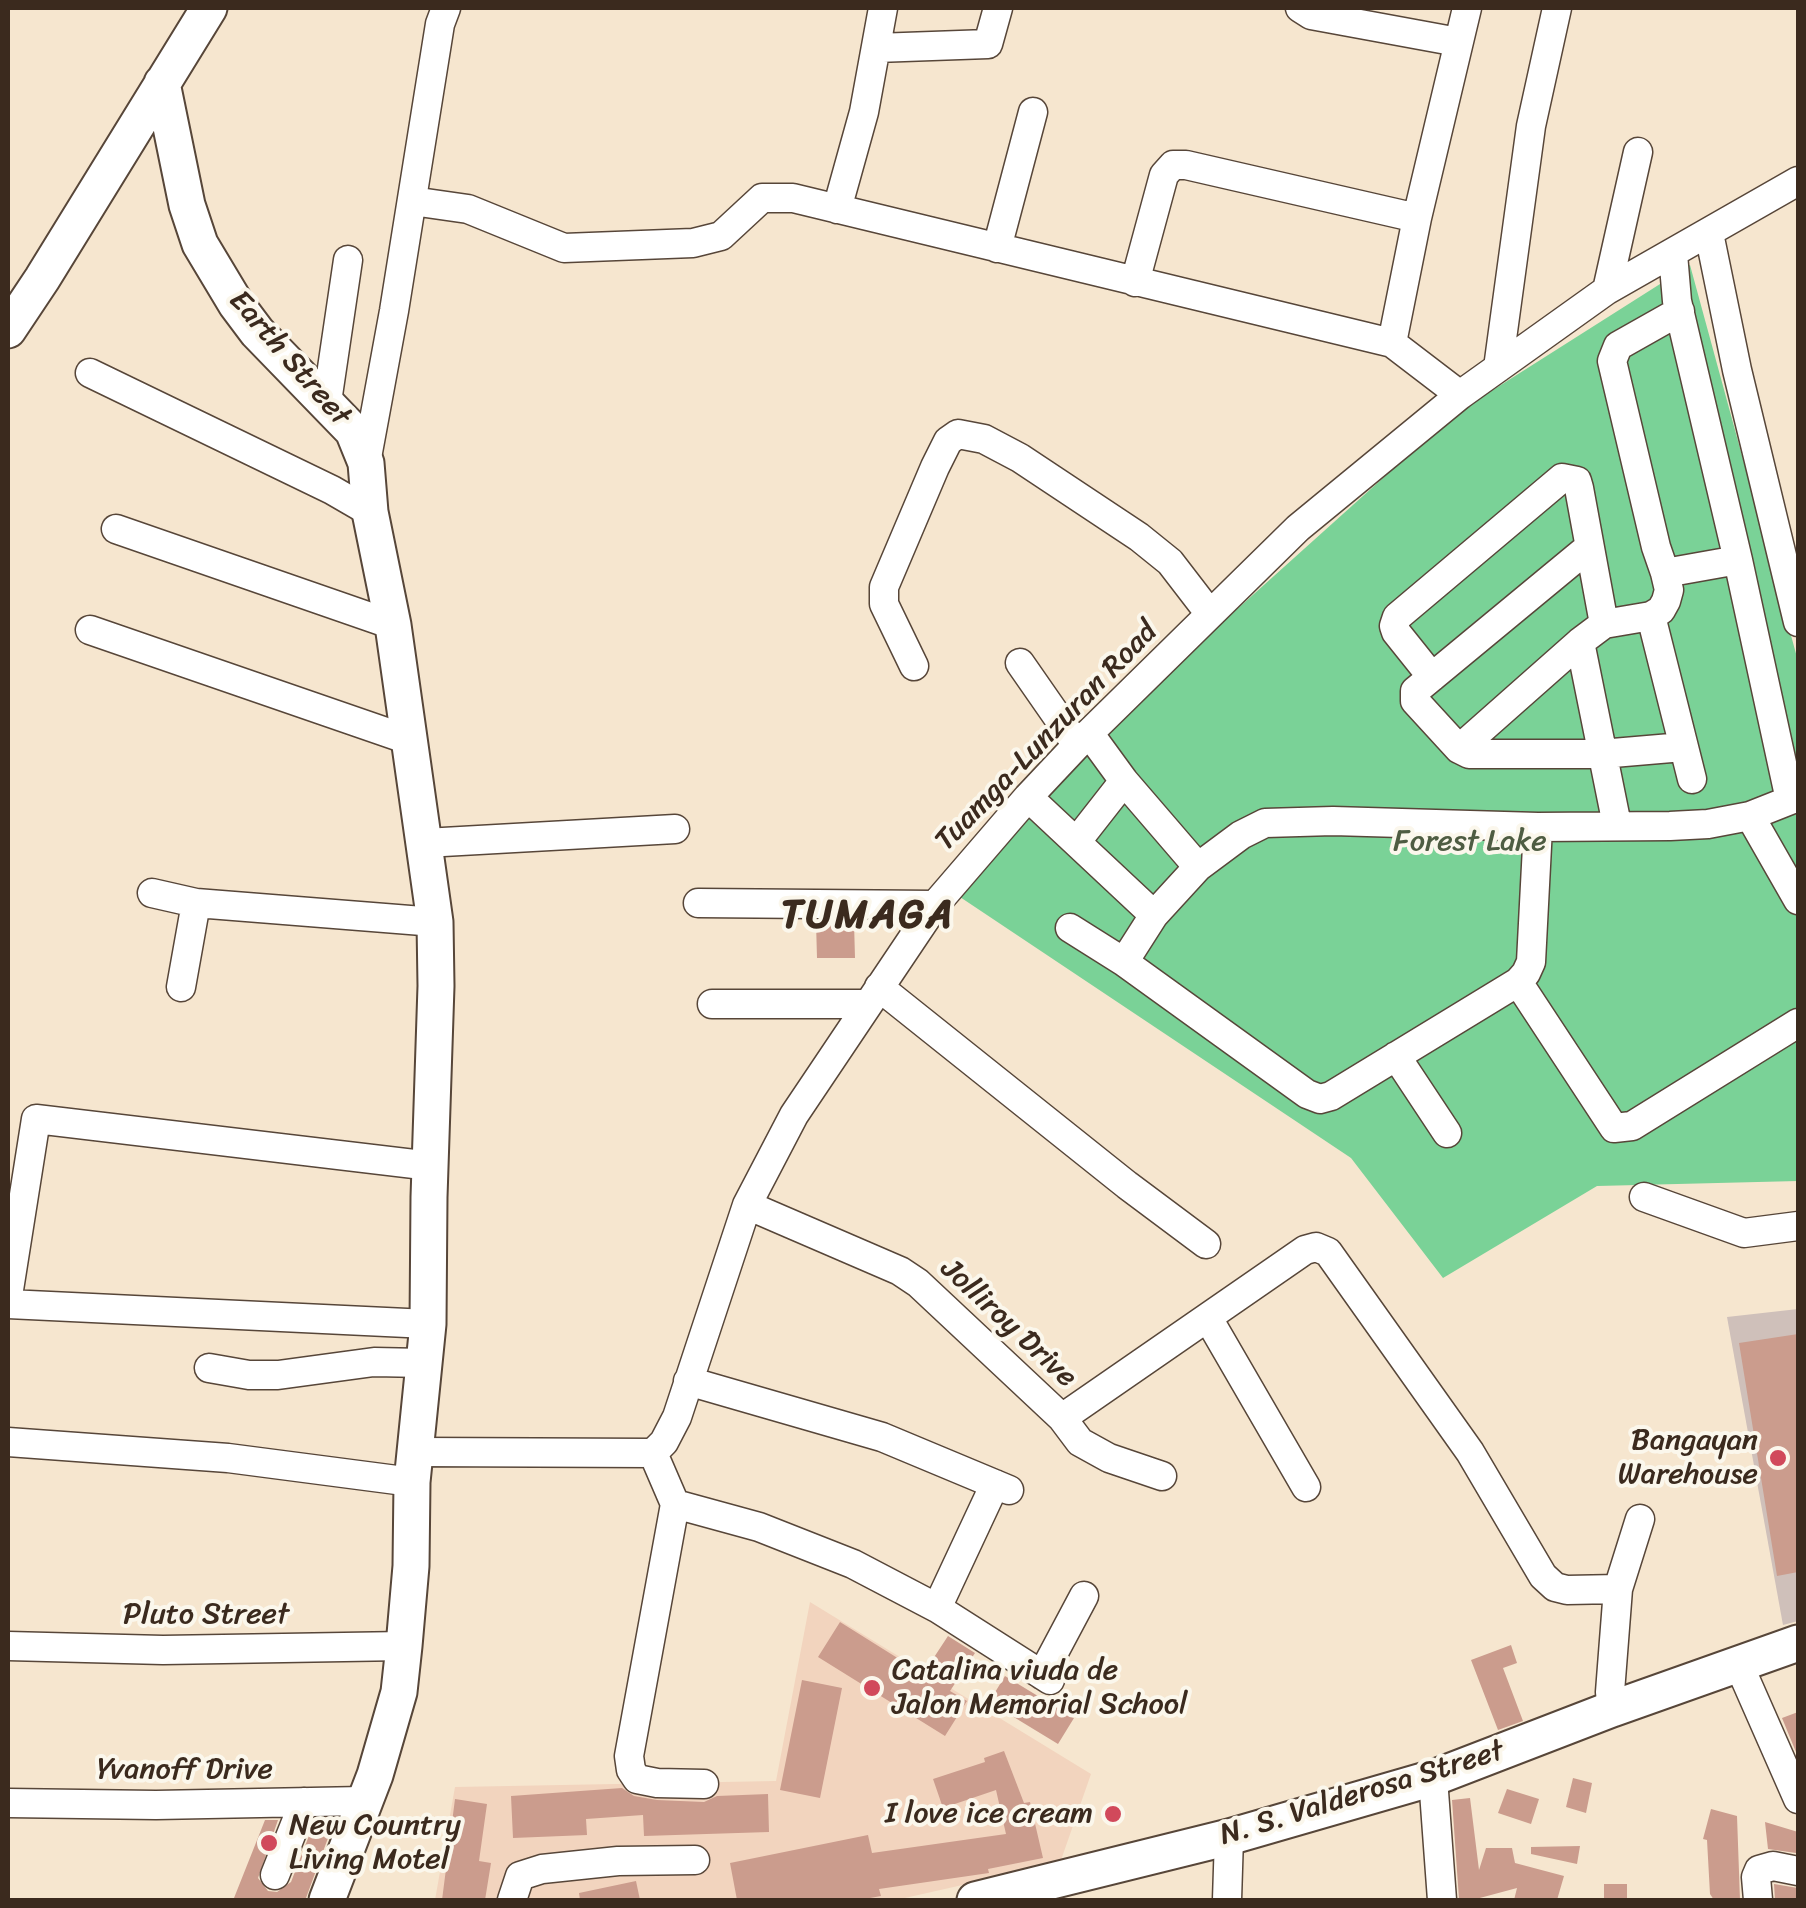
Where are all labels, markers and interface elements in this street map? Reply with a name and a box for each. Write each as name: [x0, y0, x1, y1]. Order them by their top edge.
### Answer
street label: Earth Street: [220, 284, 358, 434]
street label: Tuamga-Lunzuran Road: [928, 615, 1166, 859]
park label: Forest Lake: [1393, 824, 1547, 860]
district label: TUMAGA: [781, 893, 955, 941]
street label: Jolliroy Drive: [932, 1252, 1084, 1396]
place label: Bangayan Warehouse: [1618, 1423, 1758, 1494]
marker: Bangayan Warehouse: [1767, 1447, 1789, 1469]
street label: Pluto Street: [123, 1597, 289, 1633]
place label: Catalina viuda de Jalon Memorial School: [892, 1653, 1188, 1724]
marker: Catalina viuda de Jalon Memorial School: [861, 1677, 883, 1699]
street label: N. S. Valderosa Street: [1216, 1734, 1508, 1854]
street label: Yvanoff Drive: [97, 1752, 273, 1788]
place label: I love ice cream: [885, 1796, 1093, 1832]
marker: I love ice cream: [1102, 1803, 1124, 1825]
place label: New Country Living Motel: [289, 1808, 461, 1878]
marker: New Country Living Motel: [258, 1832, 280, 1854]

